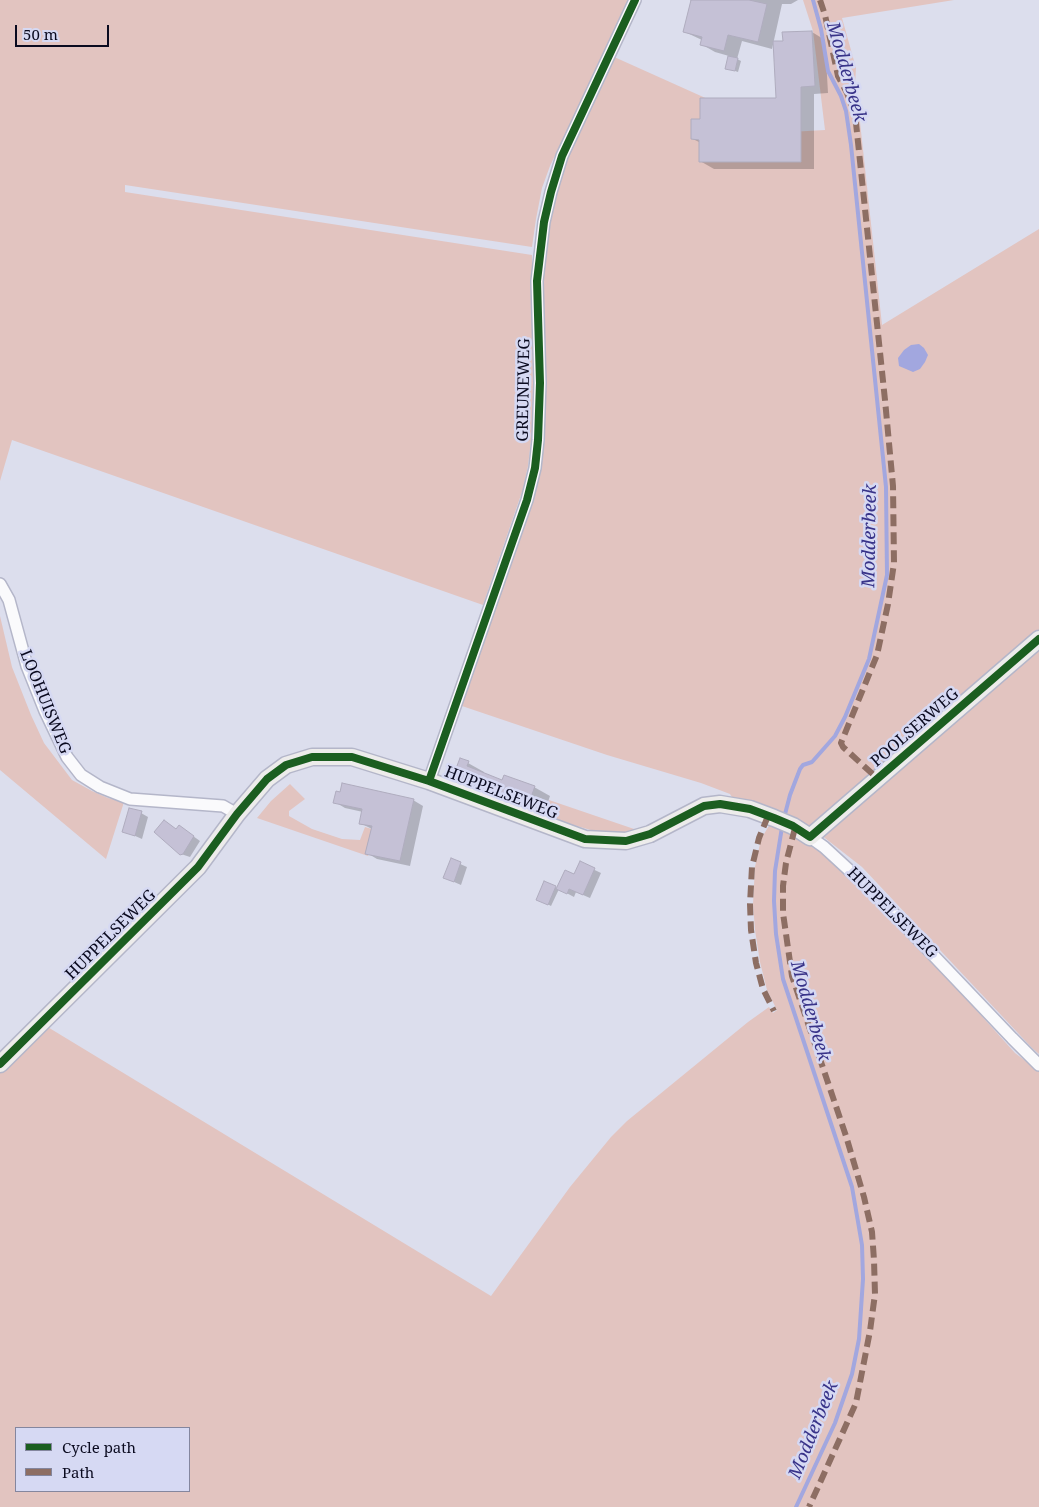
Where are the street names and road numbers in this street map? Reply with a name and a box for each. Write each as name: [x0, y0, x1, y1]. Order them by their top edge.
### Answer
street label: GREUNEWEG: [513, 338, 535, 442]
street label: LOOHUISWEG: [15, 647, 75, 757]
street label: POOLSERWEG: [867, 685, 963, 771]
street label: HUPPELSEWEG: [442, 763, 560, 823]
street label: HUPPELSEWEG: [843, 864, 941, 962]
street label: HUPPELSEWEG: [62, 886, 160, 984]

